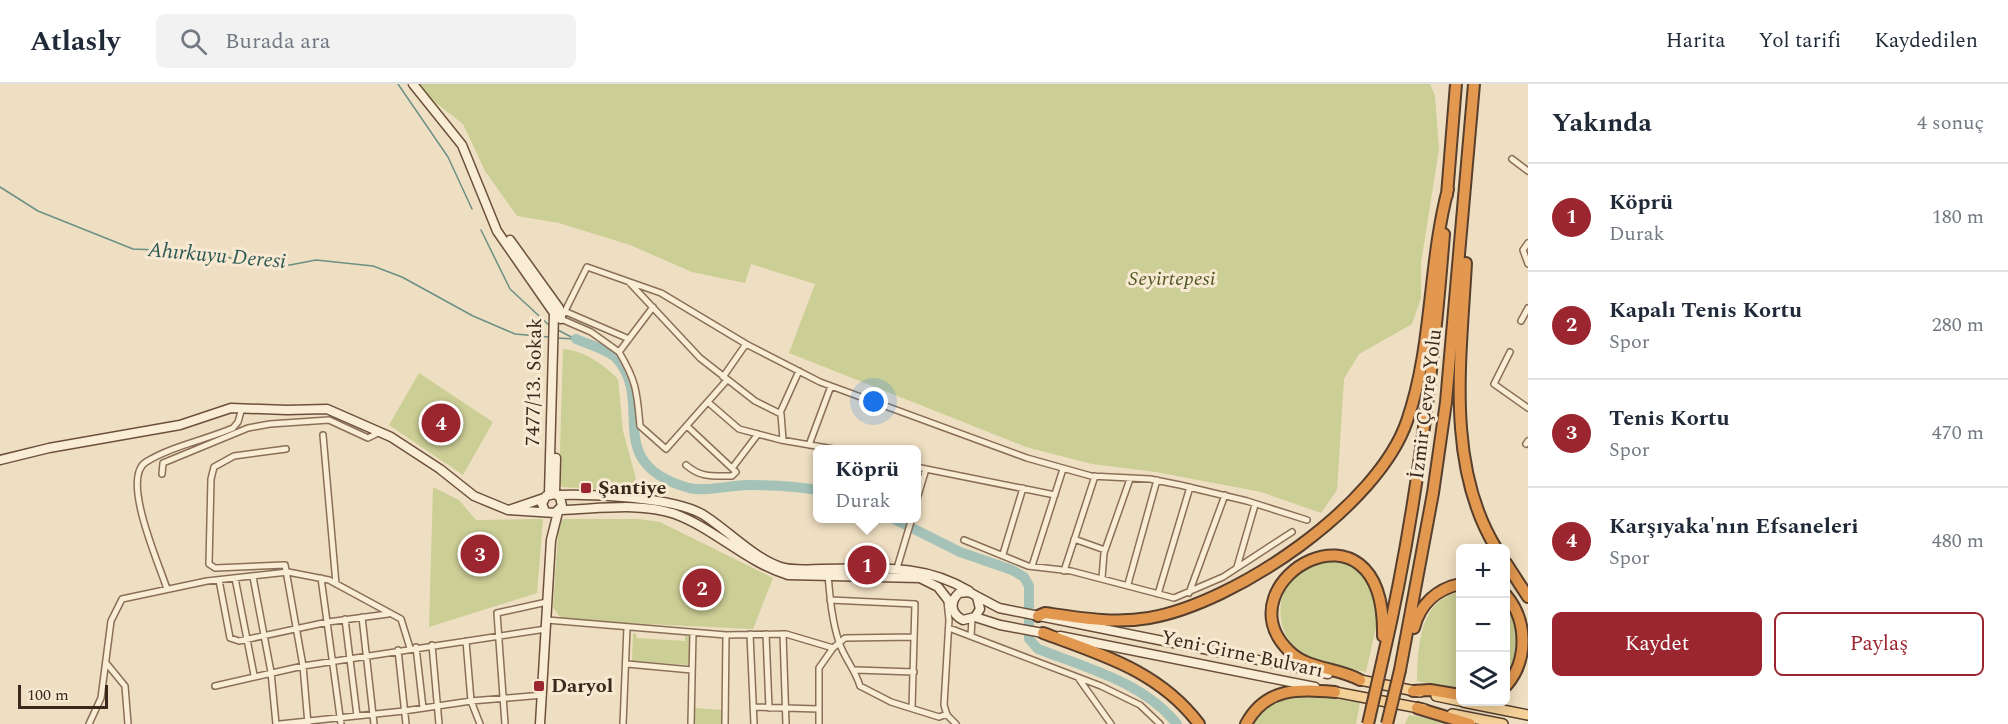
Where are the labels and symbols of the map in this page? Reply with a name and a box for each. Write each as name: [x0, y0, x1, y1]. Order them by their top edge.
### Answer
water label: Ahırkuyu Deresi: [146, 234, 287, 278]
park label: Seyirtepesi: [1129, 264, 1216, 294]
street label: 7477/13. Sokak: [518, 317, 550, 447]
street label: İzmir Çevre Yolu: [1402, 327, 1450, 481]
your location: [859, 387, 888, 416]
pin: 4: [422, 400, 460, 446]
place label: Şantiye: [598, 473, 666, 503]
marker: Şantiye: [579, 481, 593, 495]
pin: 3: [460, 532, 500, 576]
pin: 1: [848, 542, 886, 588]
pin: 2: [682, 566, 722, 610]
street label: Yeni Girne Bulvarı: [1158, 622, 1326, 686]
place label: Daryol: [551, 671, 613, 701]
marker: Daryol: [532, 679, 546, 693]
scale bar: [18, 682, 108, 710]

